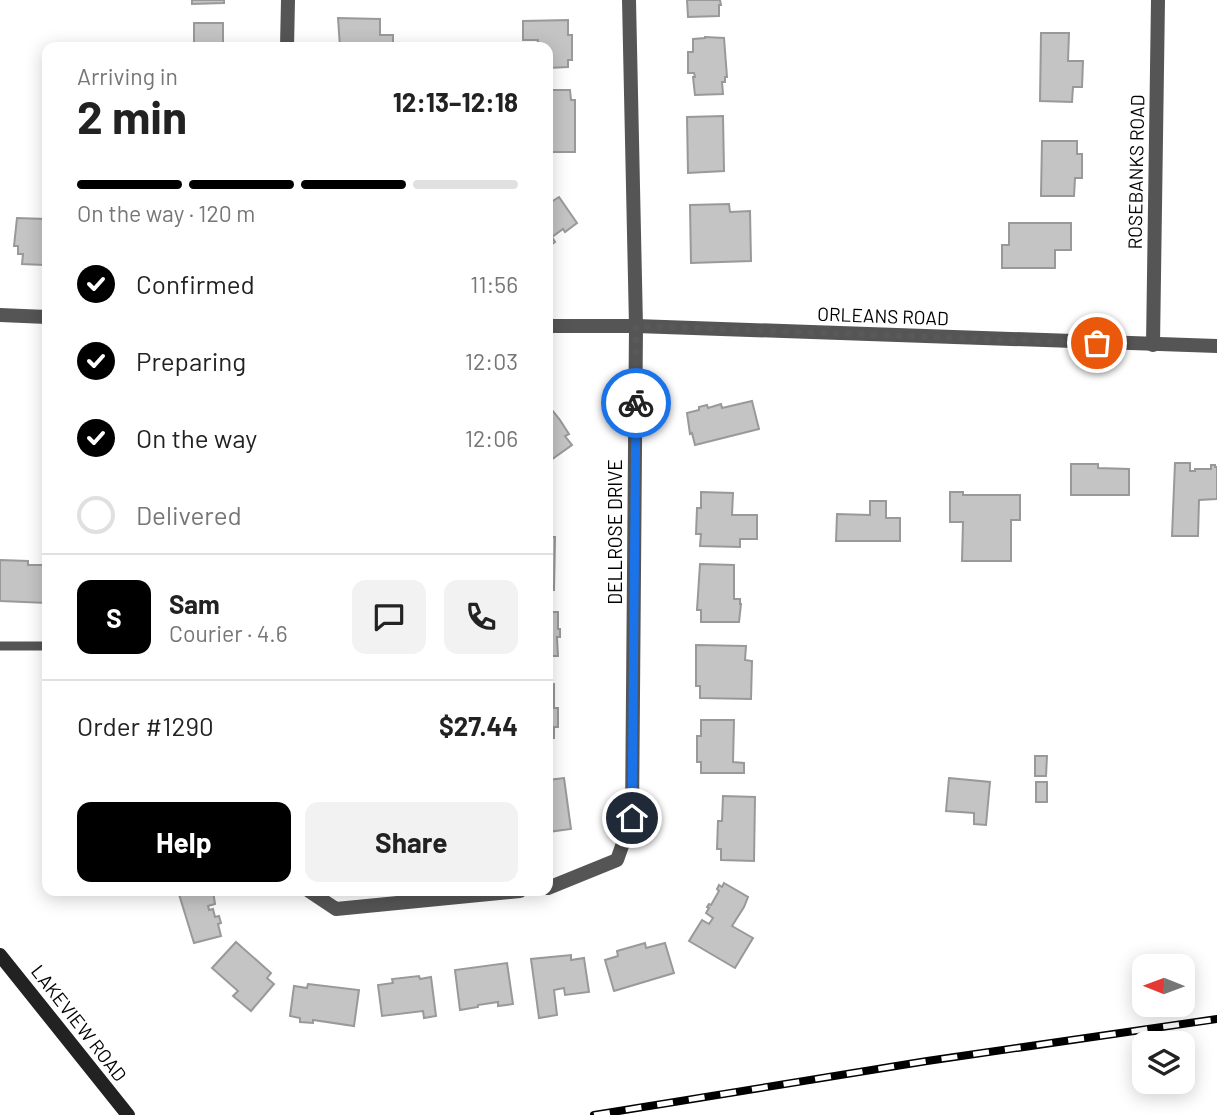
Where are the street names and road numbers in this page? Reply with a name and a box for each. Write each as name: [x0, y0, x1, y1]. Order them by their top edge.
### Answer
street label: ROSEBANKS ROAD: [1123, 94, 1148, 250]
street label: ORLEANS ROAD: [817, 302, 949, 329]
street label: DELLROSE DRIVE: [603, 459, 626, 605]
street label: LAKEVIEW ROAD: [27, 960, 132, 1086]

